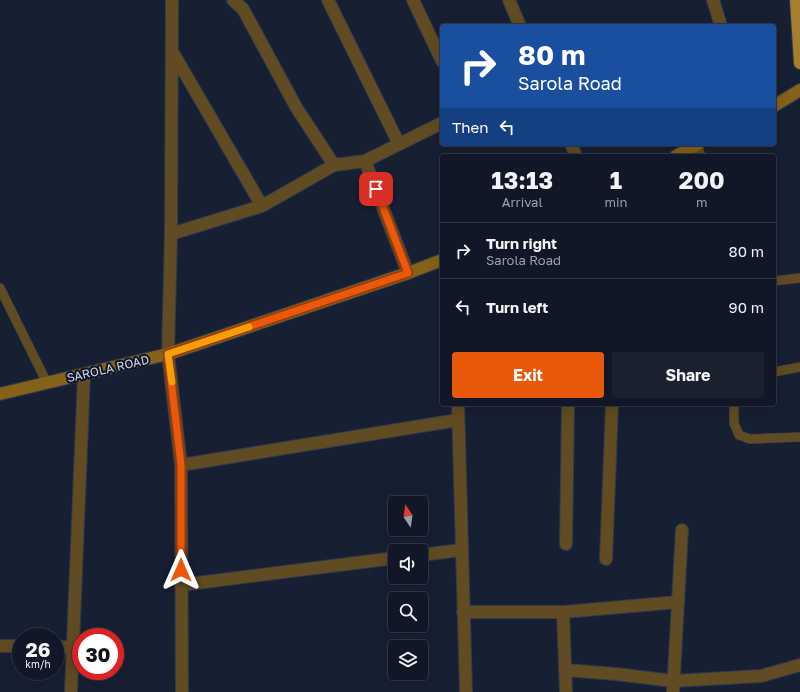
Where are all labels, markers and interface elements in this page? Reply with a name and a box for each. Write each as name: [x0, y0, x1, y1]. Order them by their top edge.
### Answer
text: 80 m: [518, 38, 586, 71]
icon: right: [452, 40, 504, 92]
text: Sarola Road: [518, 72, 622, 94]
icon: left: [496, 116, 518, 138]
text: Then: [452, 118, 488, 136]
text: 13:13: [491, 165, 553, 194]
text: 1: [610, 165, 622, 194]
text: 200: [679, 165, 725, 194]
pin: [359, 172, 393, 206]
icon: arrive: [365, 178, 387, 200]
text: Arrival: [502, 194, 543, 210]
text: min: [604, 194, 627, 210]
text: m: [696, 194, 707, 210]
text: Turn right: [486, 234, 557, 252]
icon: right: [452, 240, 474, 262]
text: 80 m: [729, 242, 764, 260]
text: Sarola Road: [486, 252, 561, 268]
icon: left: [452, 296, 474, 318]
text: Turn left: [486, 298, 548, 316]
text: 90 m: [729, 298, 764, 316]
street label: SAROLA ROAD: [65, 352, 151, 385]
button: Exit: [452, 352, 604, 398]
button: Share: [612, 352, 764, 398]
north arrow: [388, 496, 428, 536]
map controls: [388, 496, 428, 680]
button: sound: [388, 544, 428, 584]
position arrow: [160, 549, 202, 591]
button: search: [388, 592, 428, 632]
speed limit sign: 30: [72, 628, 124, 680]
text: 26: [26, 637, 50, 661]
button: layers: [388, 640, 428, 680]
text: km/h: [25, 658, 51, 670]

